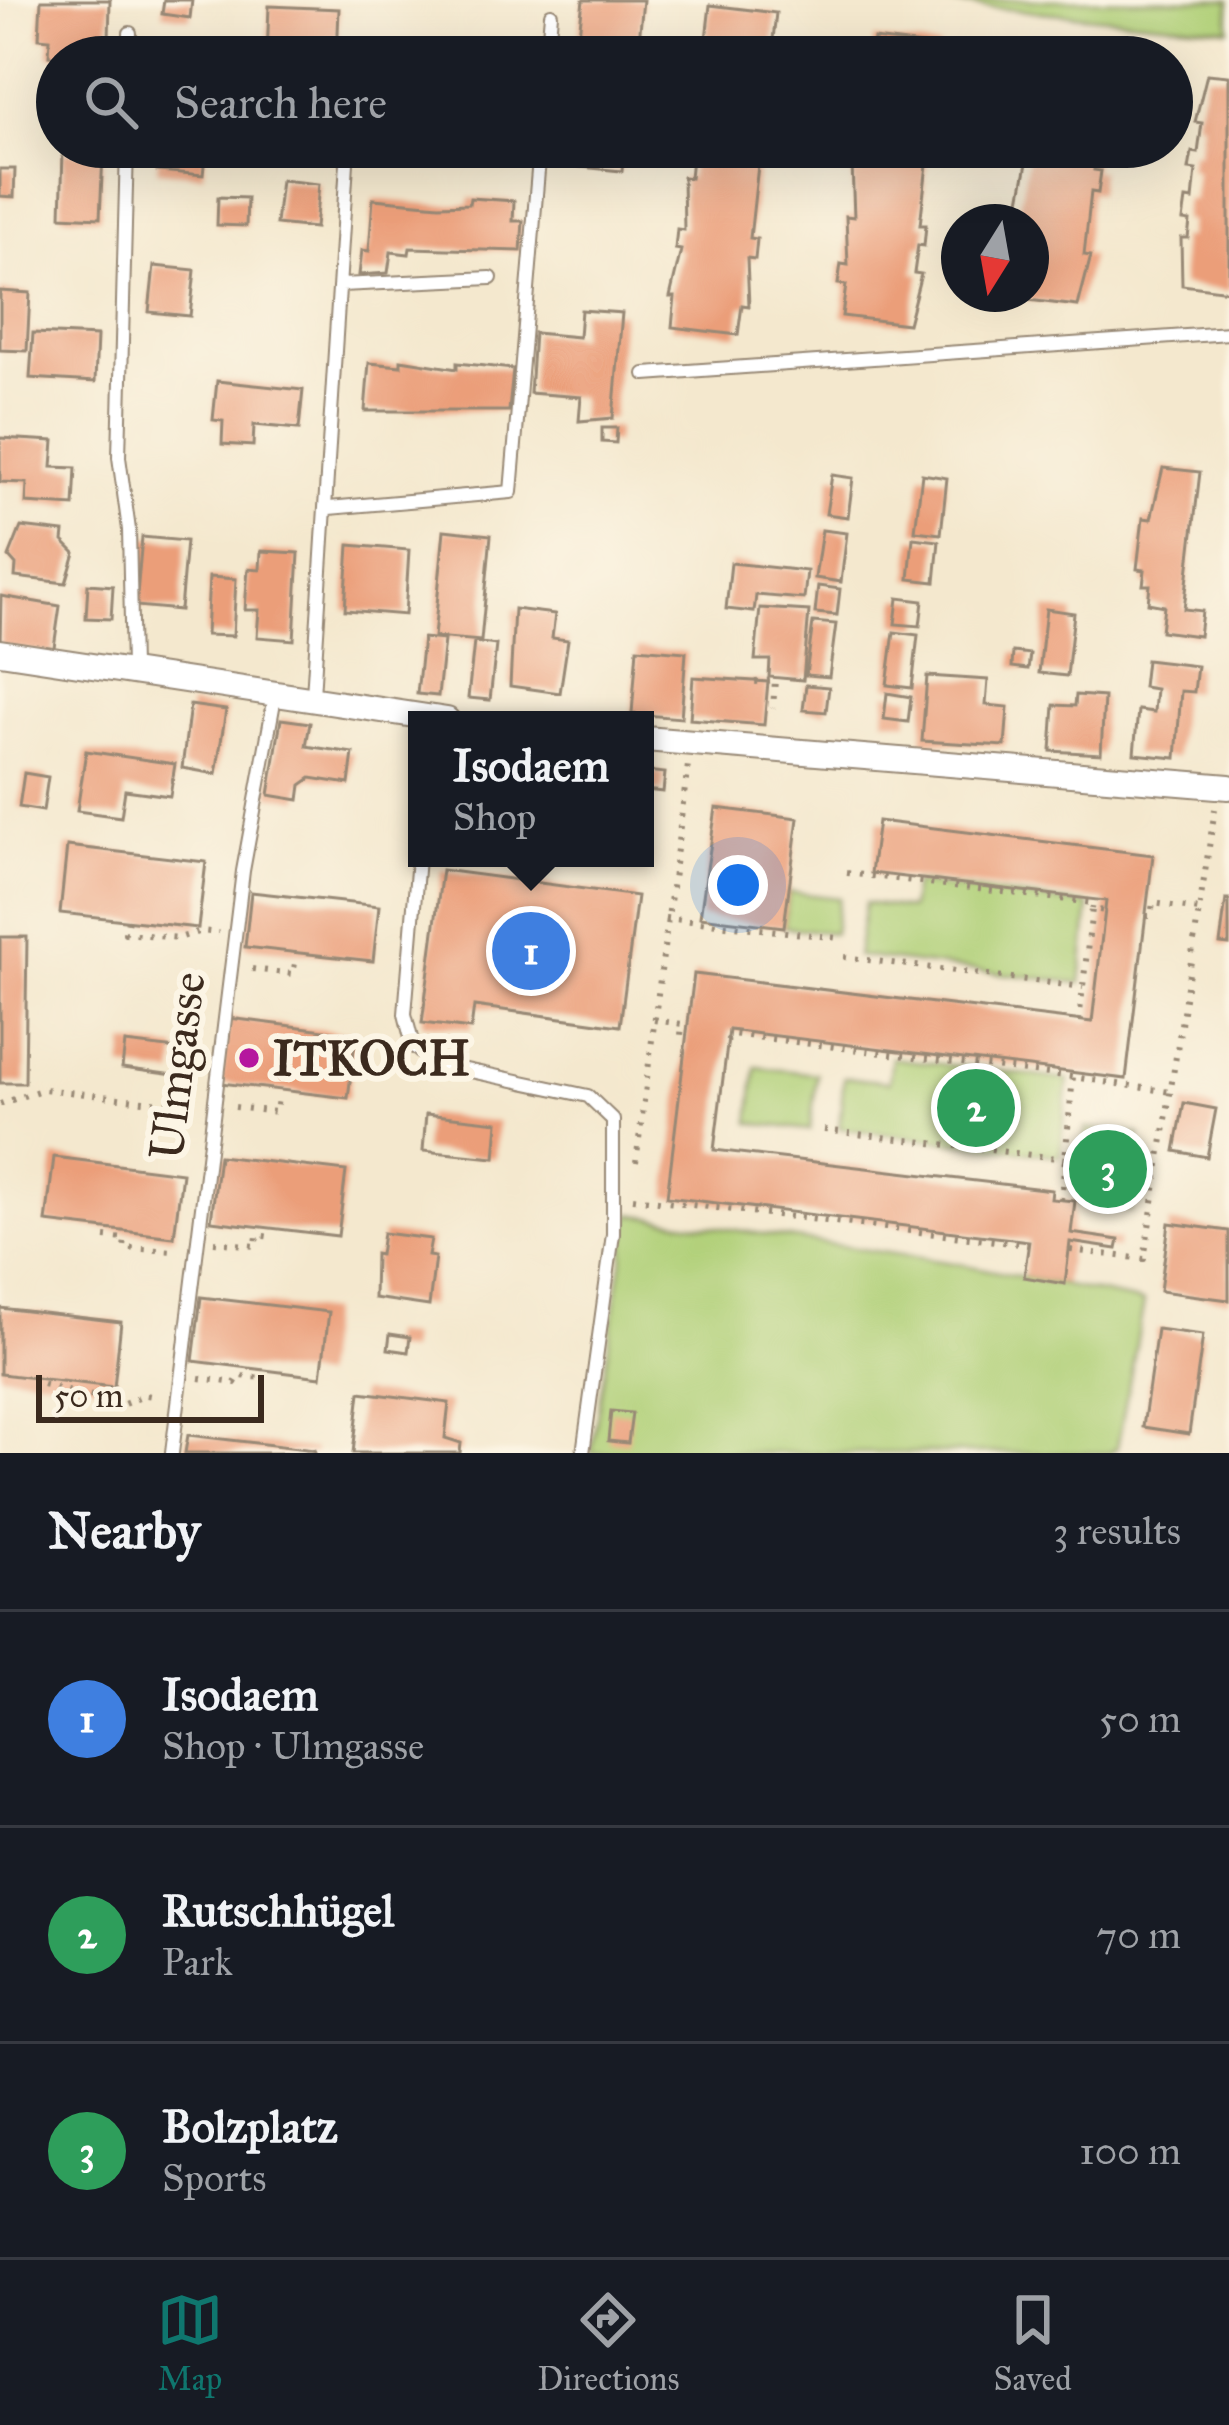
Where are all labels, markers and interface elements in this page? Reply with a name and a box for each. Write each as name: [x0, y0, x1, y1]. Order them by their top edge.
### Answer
search box: [36, 36, 1193, 168]
icon: search: [78, 69, 144, 135]
text: Search here: [174, 75, 387, 130]
north arrow: [941, 204, 1049, 312]
popup: [408, 711, 654, 867]
text: Isodaem: [453, 738, 609, 793]
text: Shop: [453, 793, 536, 841]
your location: [708, 855, 768, 915]
pin: 1: [492, 906, 570, 996]
street label: Ulmgasse: [136, 969, 218, 1163]
place label: ITKOCH: [273, 1029, 470, 1088]
marker: ITKOCH: [236, 1045, 262, 1071]
pin: 2: [937, 1063, 1015, 1153]
pin: 3: [1069, 1124, 1147, 1214]
scale bar: [36, 1369, 264, 1422]
text: 50 m: [54, 1376, 123, 1416]
text: Nearby: [48, 1500, 200, 1562]
text: 3 results: [1053, 1507, 1181, 1555]
text: Isodaem: [162, 1667, 318, 1722]
text: 1: [79, 1695, 95, 1743]
text: 50 m: [1099, 1695, 1181, 1743]
text: Shop · Ulmgasse: [162, 1722, 424, 1770]
text: Rutschhügel: [162, 1883, 394, 1938]
text: 2: [77, 1911, 97, 1959]
text: 70 m: [1096, 1911, 1181, 1959]
text: Park: [162, 1938, 233, 1986]
text: Bolzplatz: [162, 2099, 338, 2154]
text: 3: [79, 2127, 95, 2175]
text: 100 m: [1079, 2127, 1181, 2175]
text: Sports: [162, 2154, 266, 2202]
tab: Map: [157, 2287, 223, 2399]
tab: Directions: [537, 2287, 679, 2399]
tab: Saved: [994, 2287, 1072, 2399]

